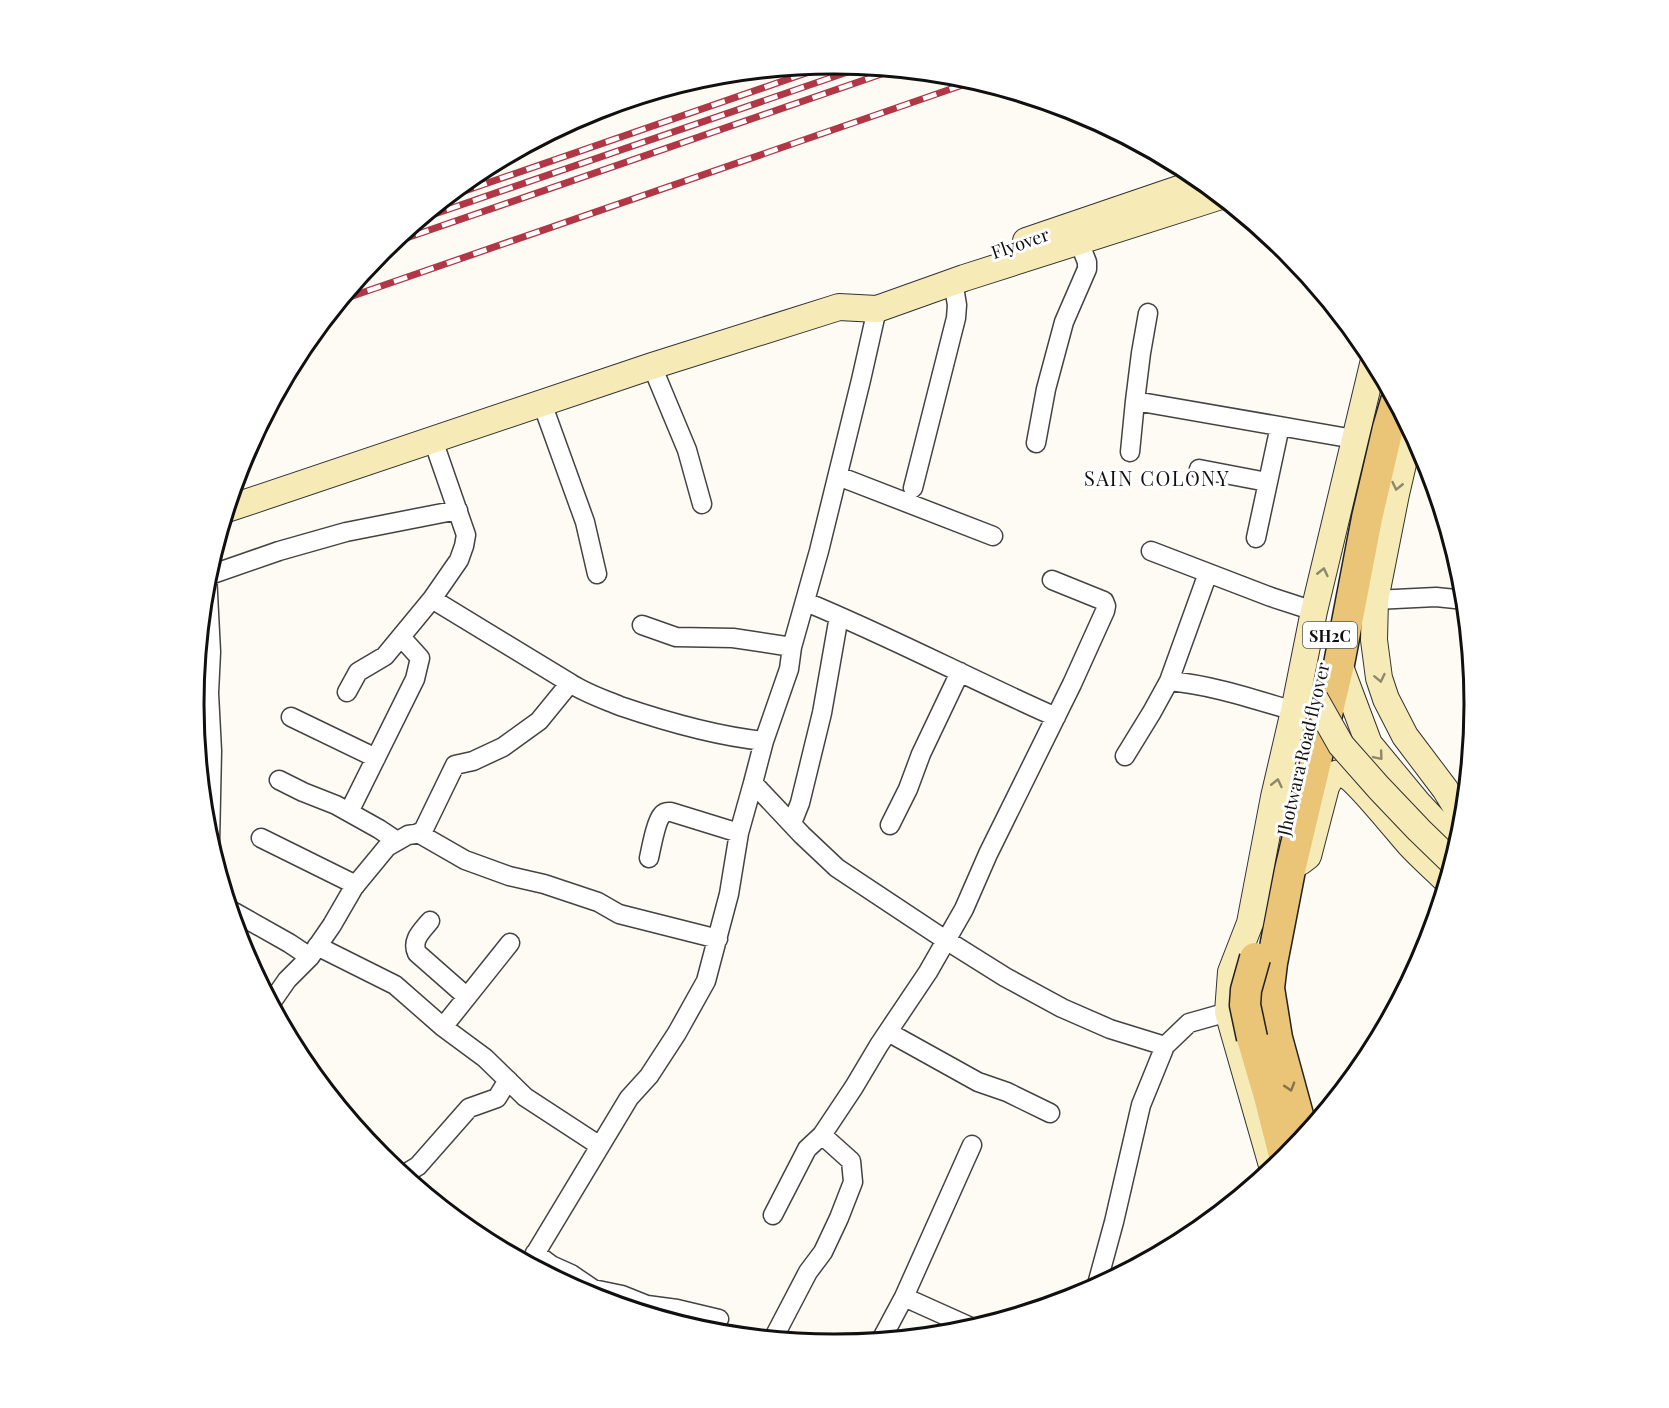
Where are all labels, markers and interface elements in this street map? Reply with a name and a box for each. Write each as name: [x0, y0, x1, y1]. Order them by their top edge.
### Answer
street label: Flyover: [988, 222, 1052, 264]
district label: SAIN COLONY: [1084, 464, 1230, 491]
one-way arrow: [1392, 481, 1405, 491]
one-way arrow: [1316, 568, 1329, 578]
road number: SH2C: [1303, 622, 1357, 648]
street label: Jhotwara Road flyover: [1271, 660, 1335, 839]
one-way arrow: [1373, 673, 1386, 683]
one-way arrow: [1372, 749, 1383, 760]
one-way arrow: [1269, 779, 1282, 789]
one-way arrow: [1283, 1081, 1295, 1092]

